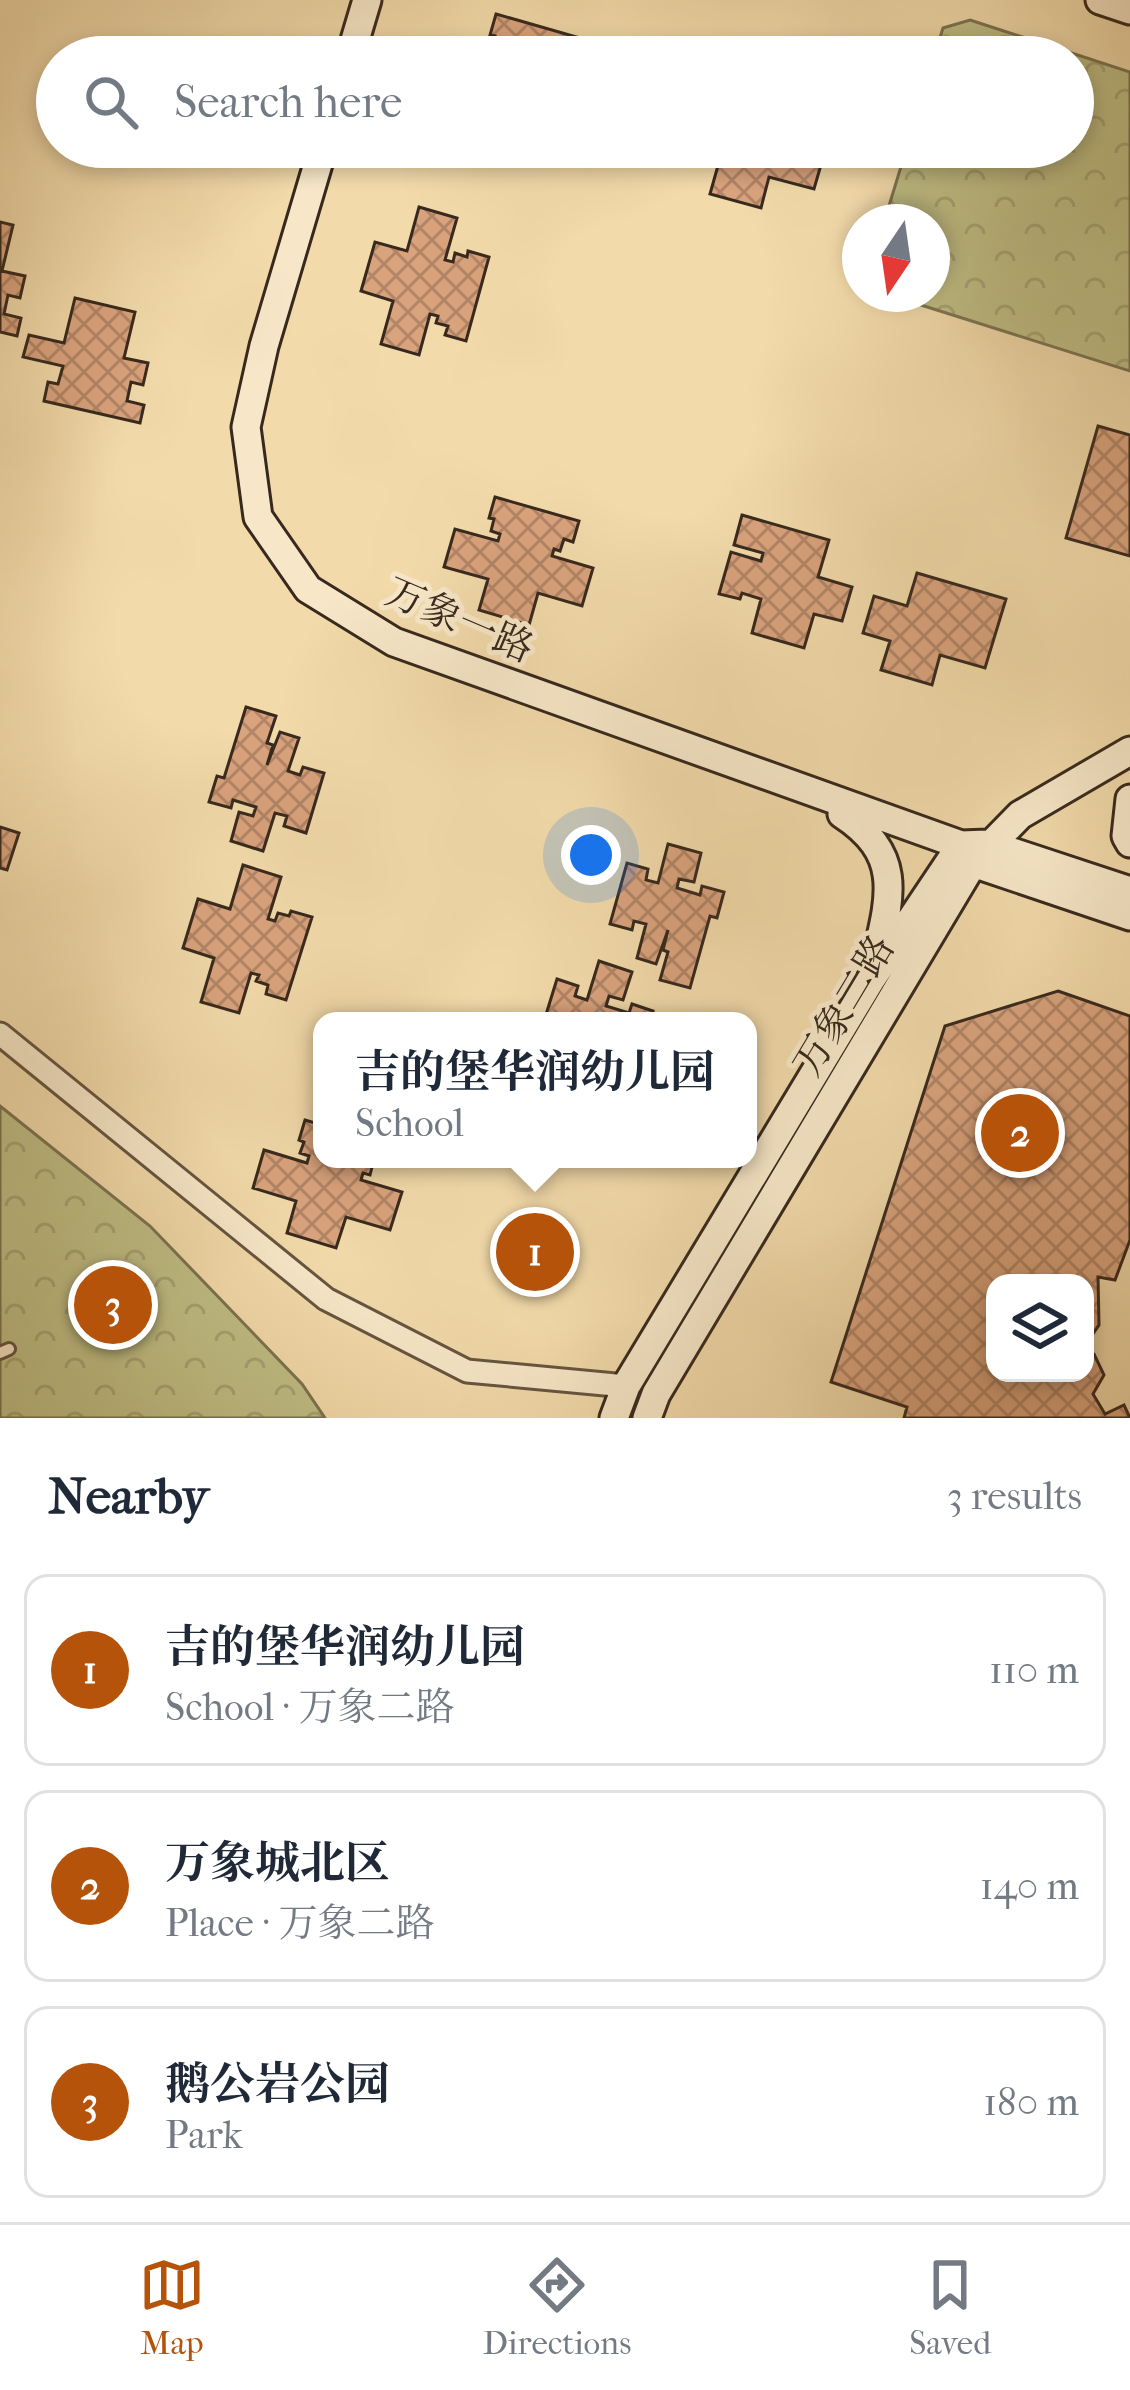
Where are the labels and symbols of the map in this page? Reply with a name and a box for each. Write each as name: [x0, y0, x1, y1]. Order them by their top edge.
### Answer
north arrow: [842, 204, 950, 312]
street label: 万象一路: [379, 568, 540, 672]
your location: [561, 825, 621, 885]
street label: 万象二路: [784, 927, 904, 1084]
pin: 2: [981, 1088, 1059, 1178]
pin: 1: [496, 1207, 574, 1297]
pin: 3: [74, 1260, 152, 1350]

